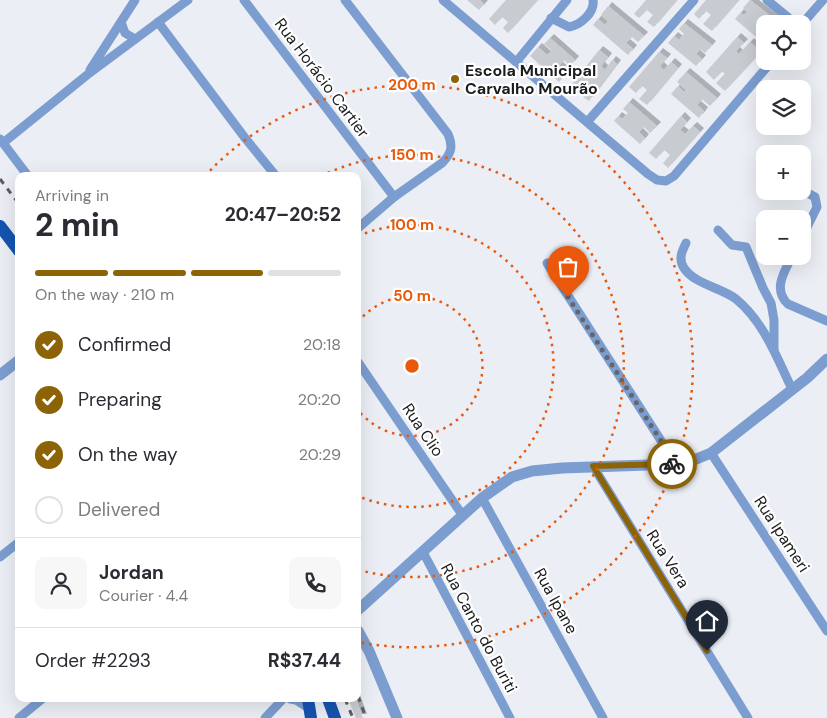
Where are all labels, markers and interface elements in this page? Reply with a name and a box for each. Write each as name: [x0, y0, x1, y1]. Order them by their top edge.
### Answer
street label: Rua Horácio Cartier: [270, 14, 374, 142]
map controls: [756, 15, 811, 265]
button: locate: [756, 15, 811, 70]
place label: Escola Municipal Carvalho Mourão: [465, 60, 598, 99]
marker: Escola Municipal Carvalho Mourão: [449, 73, 461, 85]
text: 200 m: [388, 75, 436, 95]
button: layers: [756, 80, 811, 135]
text: 150 m: [391, 145, 434, 165]
button: +: [756, 145, 811, 200]
text: Arriving in: [35, 185, 109, 206]
text: 20:47–20:52: [225, 202, 341, 227]
text: 2 min: [35, 204, 120, 246]
button: −: [756, 210, 811, 265]
text: 100 m: [390, 215, 434, 235]
pin: [547, 246, 589, 297]
icon: bag: [554, 253, 582, 281]
text: On the way · 210 m: [35, 284, 174, 305]
text: 50 m: [393, 286, 431, 306]
icon: check: [35, 331, 63, 359]
text: Confirmed: [78, 332, 171, 357]
text: 20:18: [303, 334, 341, 355]
centre of rings: [403, 357, 421, 375]
icon: check: [35, 386, 63, 414]
text: Preparing: [78, 387, 162, 412]
text: 20:20: [298, 389, 341, 410]
street label: Rua Clio: [398, 399, 448, 461]
courier: [647, 439, 697, 489]
icon: check: [35, 441, 63, 469]
text: On the way: [78, 442, 178, 467]
text: 20:29: [299, 444, 341, 465]
icon: bike: [658, 450, 686, 478]
street label: Rua Ipameri: [749, 492, 815, 576]
text: Delivered: [78, 497, 160, 522]
street label: Rua Vera: [642, 526, 694, 592]
button: person: [35, 557, 87, 609]
button: phone: [289, 557, 341, 609]
text: Jordan: [99, 560, 164, 585]
street label: Rua Canto do Buriti: [436, 560, 522, 696]
street label: Rua Ipane: [529, 564, 583, 638]
text: Courier · 4.4: [99, 585, 188, 606]
pin: [686, 600, 728, 651]
icon: home: [693, 607, 721, 635]
text: Order #2293: [35, 648, 151, 673]
text: R$37.44: [268, 648, 341, 673]

